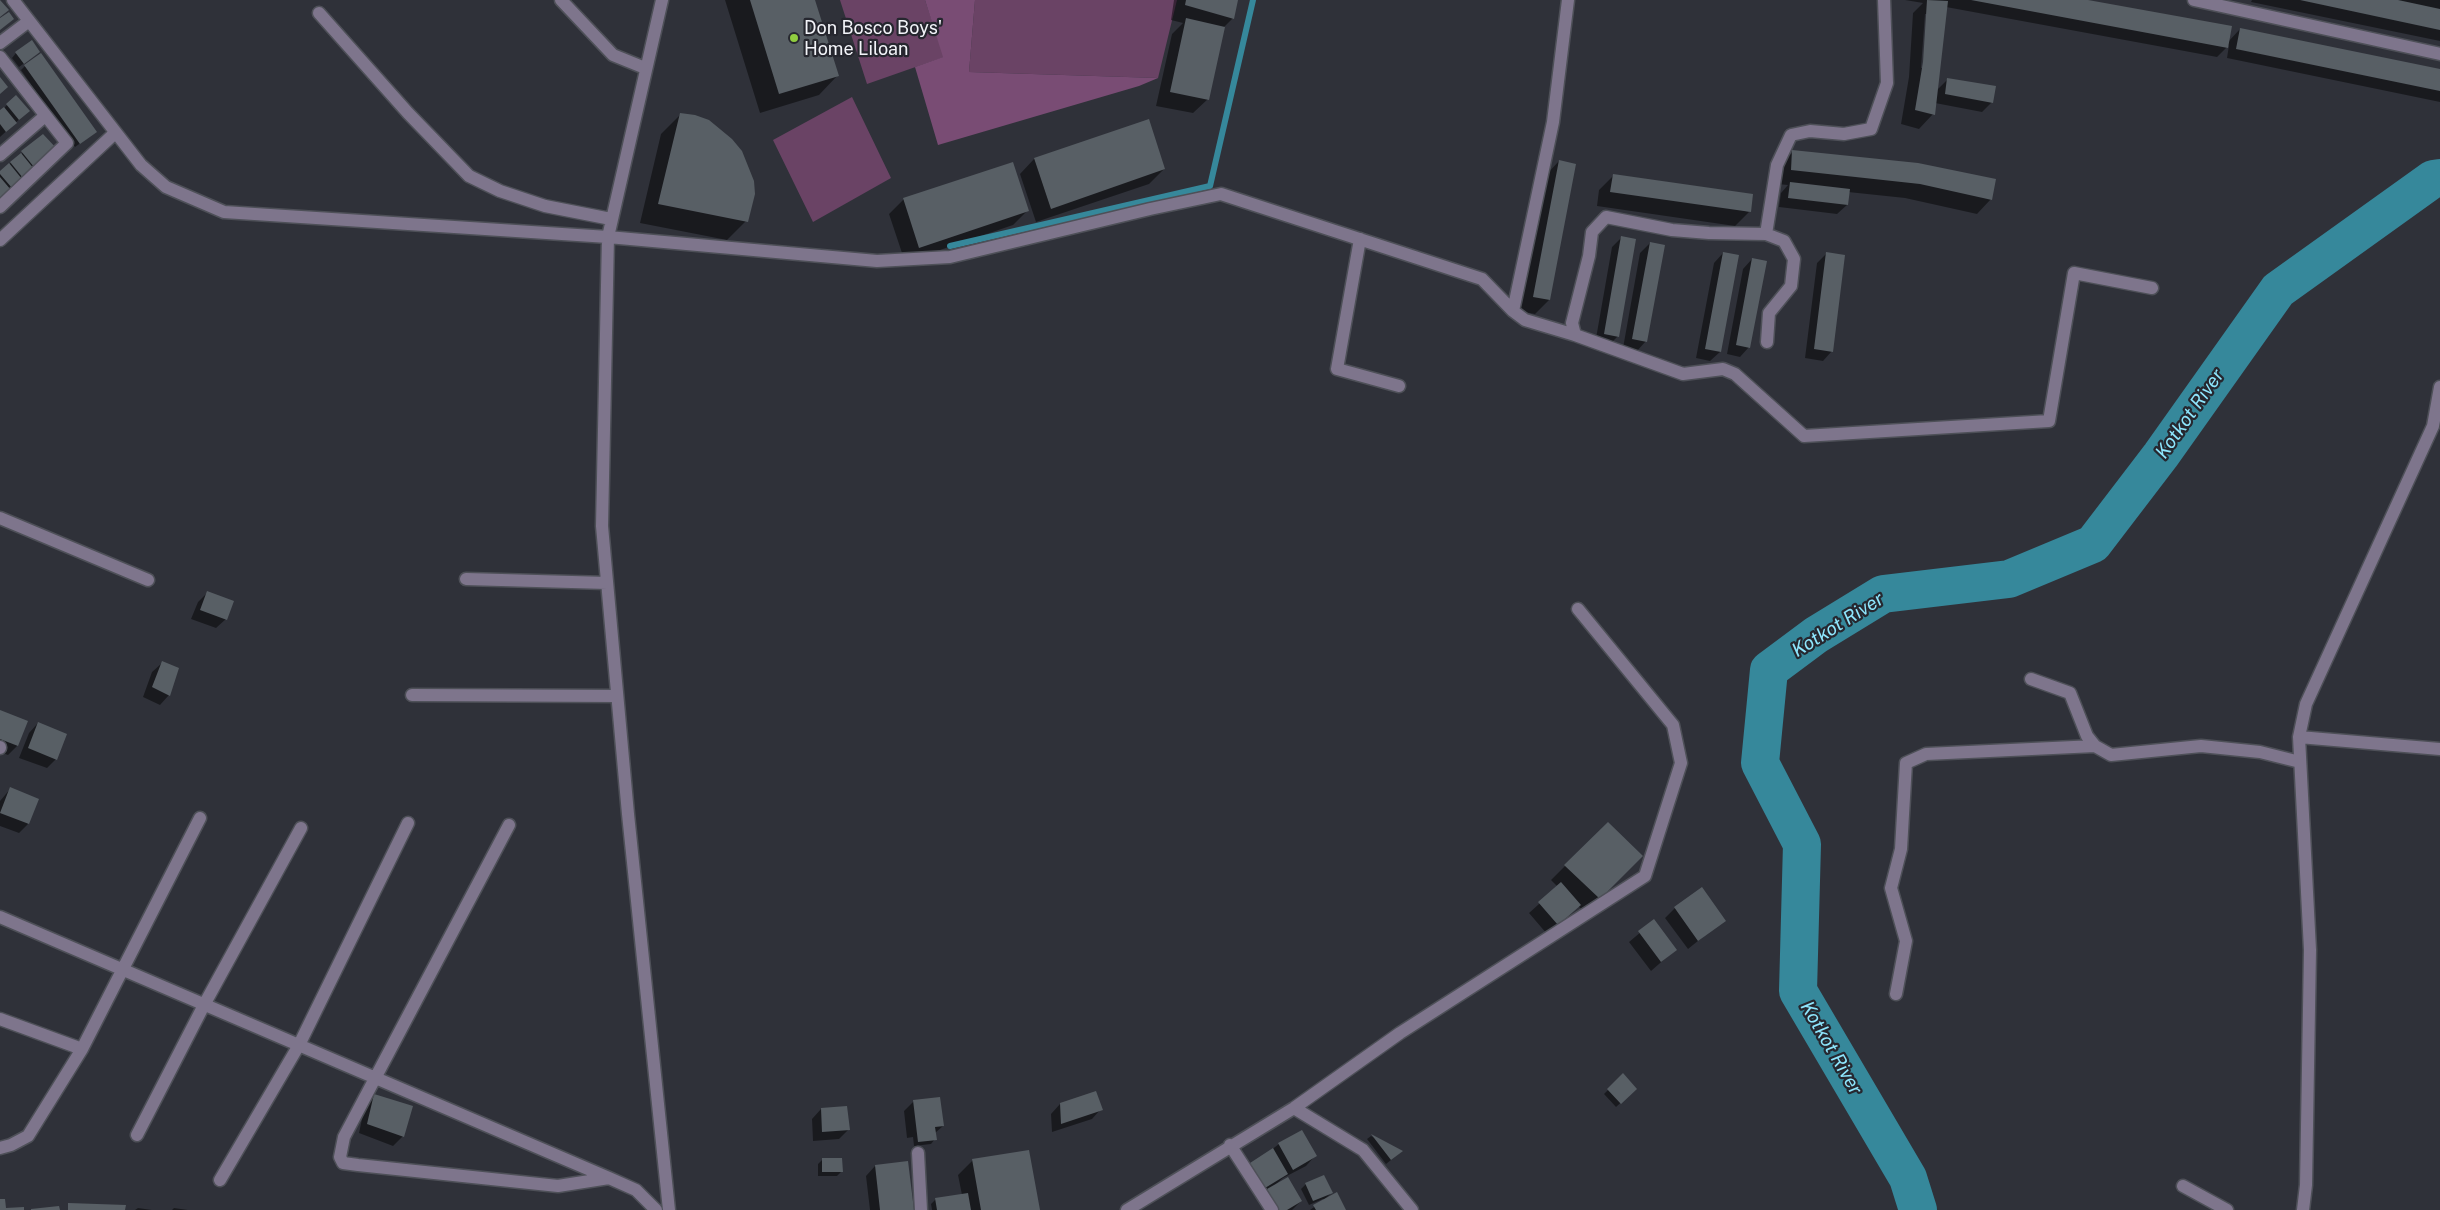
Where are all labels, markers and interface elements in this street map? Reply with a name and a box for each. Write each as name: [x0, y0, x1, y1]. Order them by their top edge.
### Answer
place label: Don Bosco Boys' Home Liloan: [804, 17, 942, 59]
marker: Don Bosco Boys' Home Liloan: [788, 32, 800, 44]
water label: Kotkot River: [2151, 365, 2229, 463]
water label: Kotkot River: [1788, 588, 1888, 662]
water label: Kotkot River: [1795, 997, 1867, 1099]

